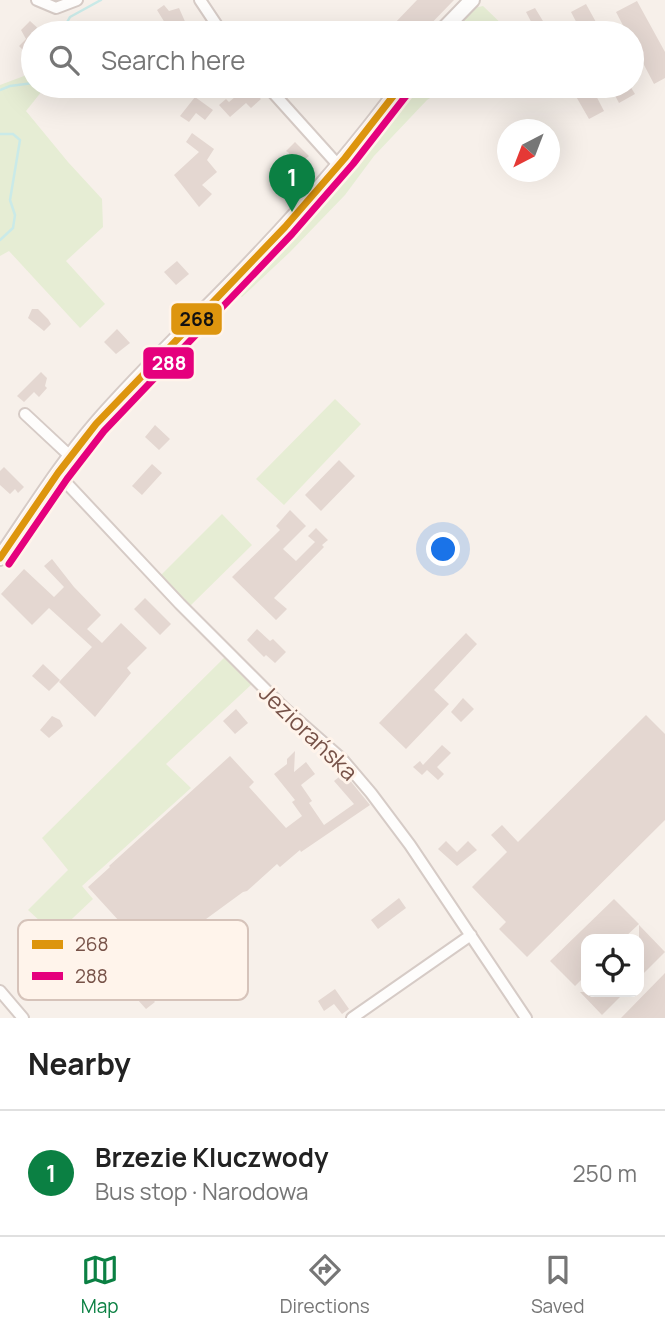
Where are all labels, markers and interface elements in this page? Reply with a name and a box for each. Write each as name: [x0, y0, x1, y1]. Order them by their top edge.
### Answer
search box: [21, 21, 644, 98]
icon: search: [45, 41, 83, 79]
text: Search here: [101, 42, 246, 78]
north arrow: [497, 119, 560, 182]
pin: 1: [269, 154, 315, 212]
line badge: 268: [170, 302, 223, 336]
text: 268: [180, 306, 214, 332]
line badge: 288: [142, 346, 195, 380]
text: 288: [152, 350, 186, 376]
your location: [426, 532, 460, 566]
street label: Jeziorańska: [253, 677, 365, 787]
legend: [18, 920, 248, 1000]
text: 268: [75, 931, 109, 957]
map controls: [581, 934, 644, 997]
button: locate: [581, 934, 644, 997]
text: 288: [75, 963, 108, 989]
text: Nearby: [28, 1043, 131, 1084]
text: Brzezie Kluczwody: [95, 1139, 329, 1175]
text: 1: [46, 1157, 56, 1189]
text: 250 m: [572, 1157, 637, 1189]
text: Bus stop · Narodowa: [95, 1175, 309, 1207]
tab: Map: [81, 1251, 119, 1319]
tab: Directions: [280, 1251, 370, 1319]
tab: Saved: [531, 1251, 584, 1319]

